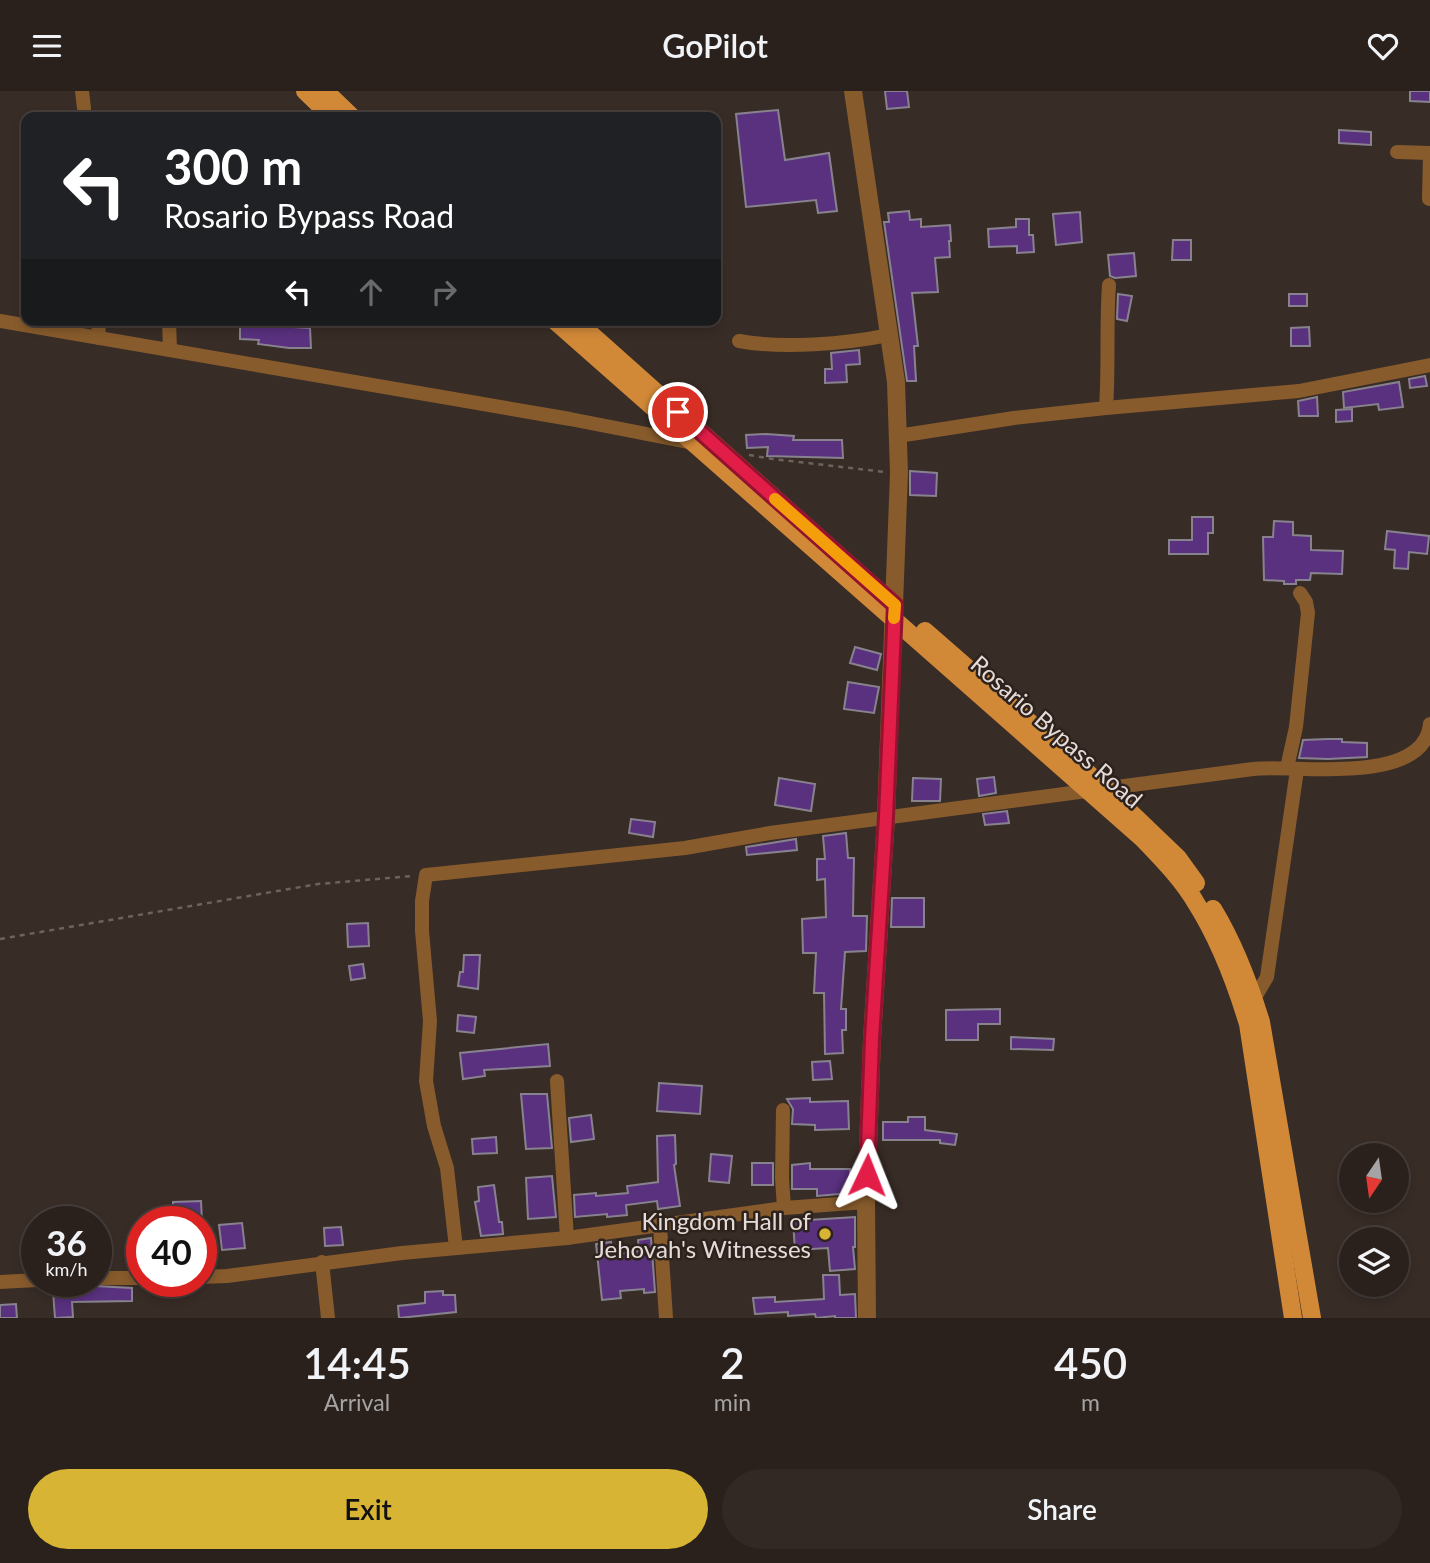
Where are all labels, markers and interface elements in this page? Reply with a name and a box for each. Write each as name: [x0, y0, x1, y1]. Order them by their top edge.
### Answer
text: GoPilot: [662, 26, 768, 65]
icon: menu: [28, 27, 66, 65]
icon: heart: [1364, 27, 1402, 65]
text: 300 m: [164, 137, 302, 195]
icon: left: [49, 140, 140, 231]
text: Rosario Bypass Road: [164, 196, 454, 235]
icon: left: [279, 273, 317, 311]
icon: ahead: [352, 273, 390, 311]
icon: right: [425, 273, 463, 311]
pin: [648, 382, 708, 442]
icon: arrive: [659, 393, 697, 431]
street label: Rosario Bypass Road: [965, 649, 1149, 813]
position arrow: [830, 1138, 904, 1212]
north arrow: [1339, 1143, 1409, 1213]
map controls: [1339, 1143, 1409, 1297]
speed limit sign: 40: [126, 1206, 217, 1297]
place label: Kingdom Hall of Jehovah's Witnesses: [595, 1206, 812, 1263]
text: 36: [46, 1221, 87, 1263]
marker: Kingdom Hall of Jehovah's Witnesses: [817, 1226, 833, 1242]
button: layers: [1339, 1227, 1409, 1297]
text: km/h: [45, 1258, 88, 1280]
text: 14:45: [303, 1338, 411, 1388]
text: 2: [720, 1338, 745, 1388]
text: 450: [1054, 1338, 1127, 1388]
text: Arrival: [324, 1388, 390, 1416]
text: min: [714, 1388, 751, 1416]
text: m: [1081, 1388, 1100, 1416]
button: Exit: [28, 1469, 708, 1549]
button: Share: [722, 1469, 1402, 1549]

